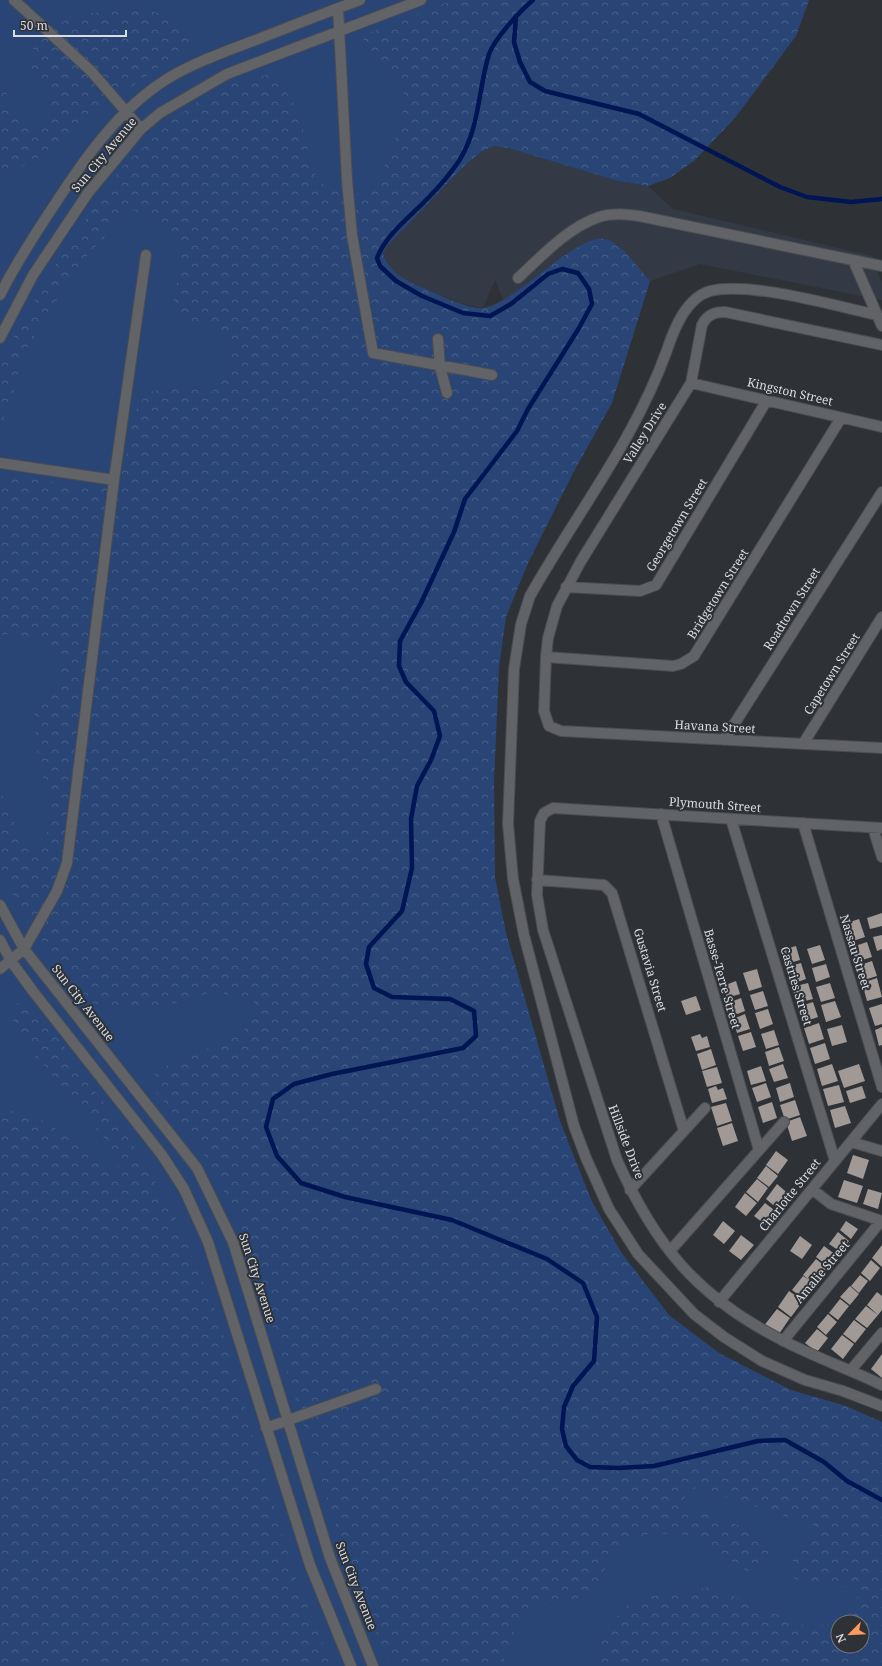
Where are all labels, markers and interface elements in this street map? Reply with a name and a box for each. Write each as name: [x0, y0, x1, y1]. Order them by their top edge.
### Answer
scale bar: [14, 12, 126, 38]
text: 50 m: [20, 17, 48, 34]
street label: Sun City Avenue: [67, 114, 140, 196]
street label: Kingston Street: [746, 373, 835, 410]
street label: Valley Drive: [619, 399, 670, 467]
street label: Georgetown Street: [642, 475, 711, 575]
street label: Bridgetown Street: [683, 545, 752, 642]
street label: Roadtown Street: [759, 564, 824, 653]
street label: Capetown Street: [800, 629, 864, 718]
street label: Havana Street: [674, 716, 756, 737]
street label: Plymouth Street: [669, 793, 762, 816]
street label: Nassau Street: [836, 912, 875, 991]
street label: Gustavia Street: [630, 926, 671, 1014]
street label: Basse-Terre Street: [700, 927, 745, 1031]
street label: Castries Street: [776, 944, 817, 1027]
street label: Sun City Avenue: [48, 961, 119, 1045]
street label: Hillside Drive: [604, 1102, 648, 1182]
street label: Charlotte Street: [755, 1155, 824, 1235]
street label: Sun City Avenue: [235, 1231, 280, 1325]
street label: Amalie Street: [790, 1237, 853, 1307]
street label: Sun City Avenue: [332, 1539, 381, 1632]
north arrow: [830, 1614, 870, 1654]
text: N: [832, 1631, 849, 1645]

